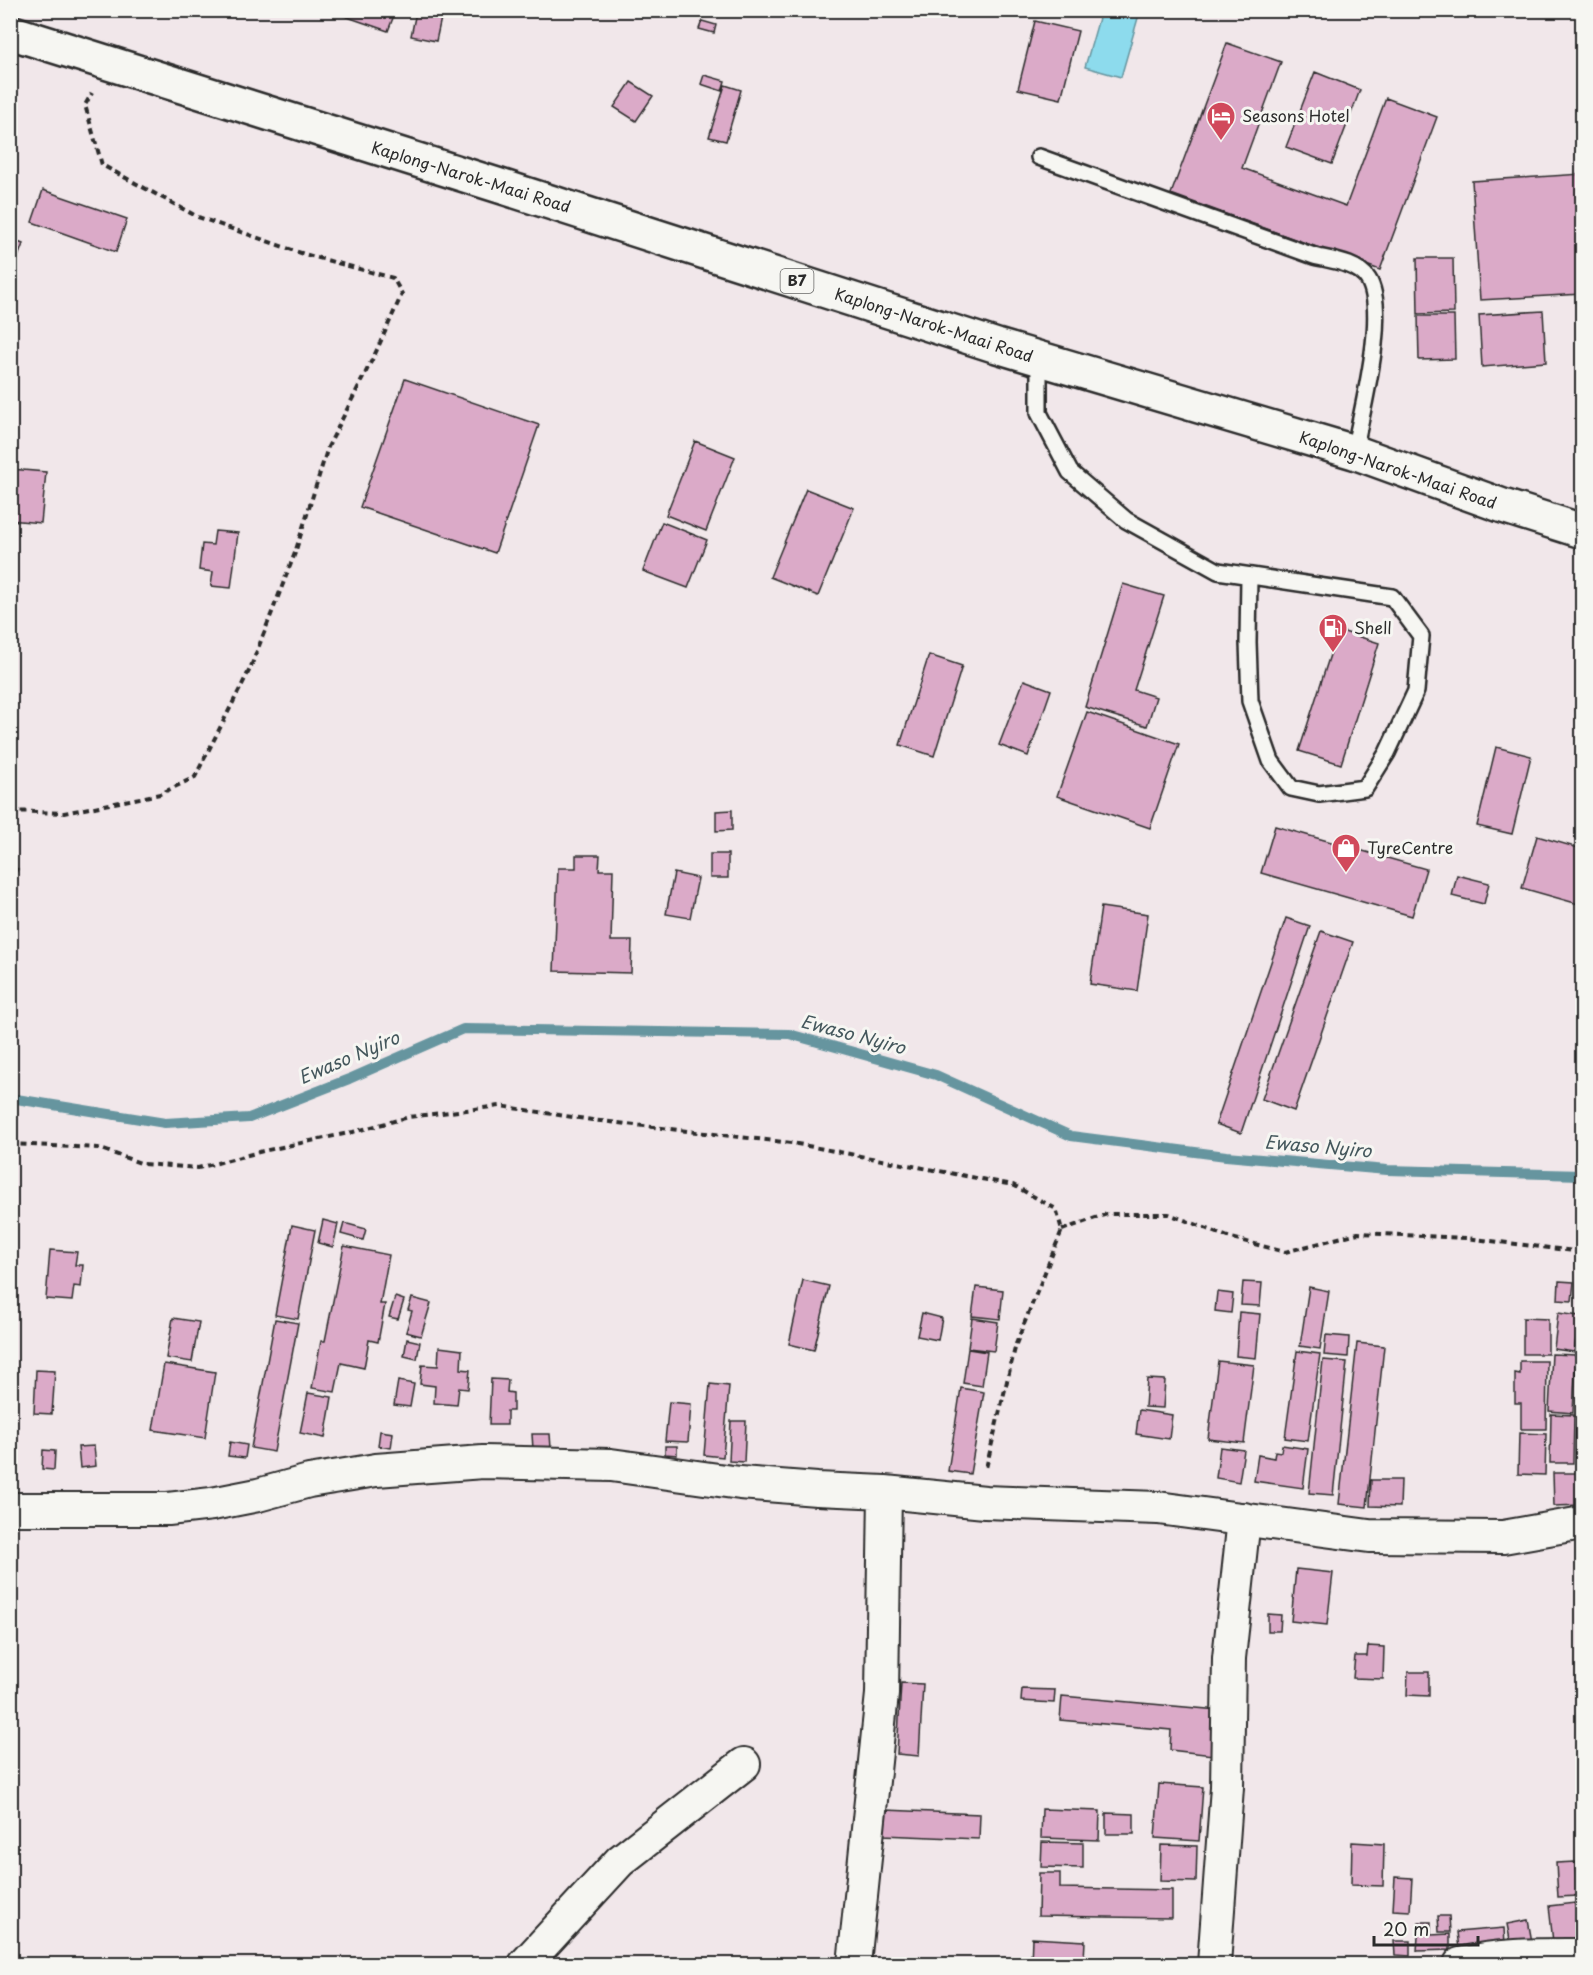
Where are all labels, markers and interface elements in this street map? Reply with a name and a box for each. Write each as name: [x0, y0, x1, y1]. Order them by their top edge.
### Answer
hotel icon: Seasons Hotel: [1205, 100, 1237, 142]
place label: Seasons Hotel: [1242, 103, 1350, 127]
street label: Kaplong-Narok-Maai Road: [369, 134, 574, 218]
road number: B7: [780, 269, 814, 293]
street label: Kaplong-Narok-Maai Road: [832, 281, 1037, 367]
street label: Kaplong-Narok-Maai Road: [1296, 424, 1500, 514]
fuel station icon: Shell: [1317, 612, 1349, 654]
place label: Shell: [1354, 615, 1392, 639]
shop icon: TyreCentre: [1330, 832, 1362, 874]
place label: TyreCentre: [1367, 835, 1453, 859]
water label: Ewaso Nyiro: [798, 1007, 910, 1061]
water label: Ewaso Nyiro: [294, 1023, 404, 1090]
water label: Ewaso Nyiro: [1264, 1127, 1374, 1164]
scale bar: [1374, 1909, 1478, 1947]
text: 20 m: [1383, 1915, 1429, 1942]

